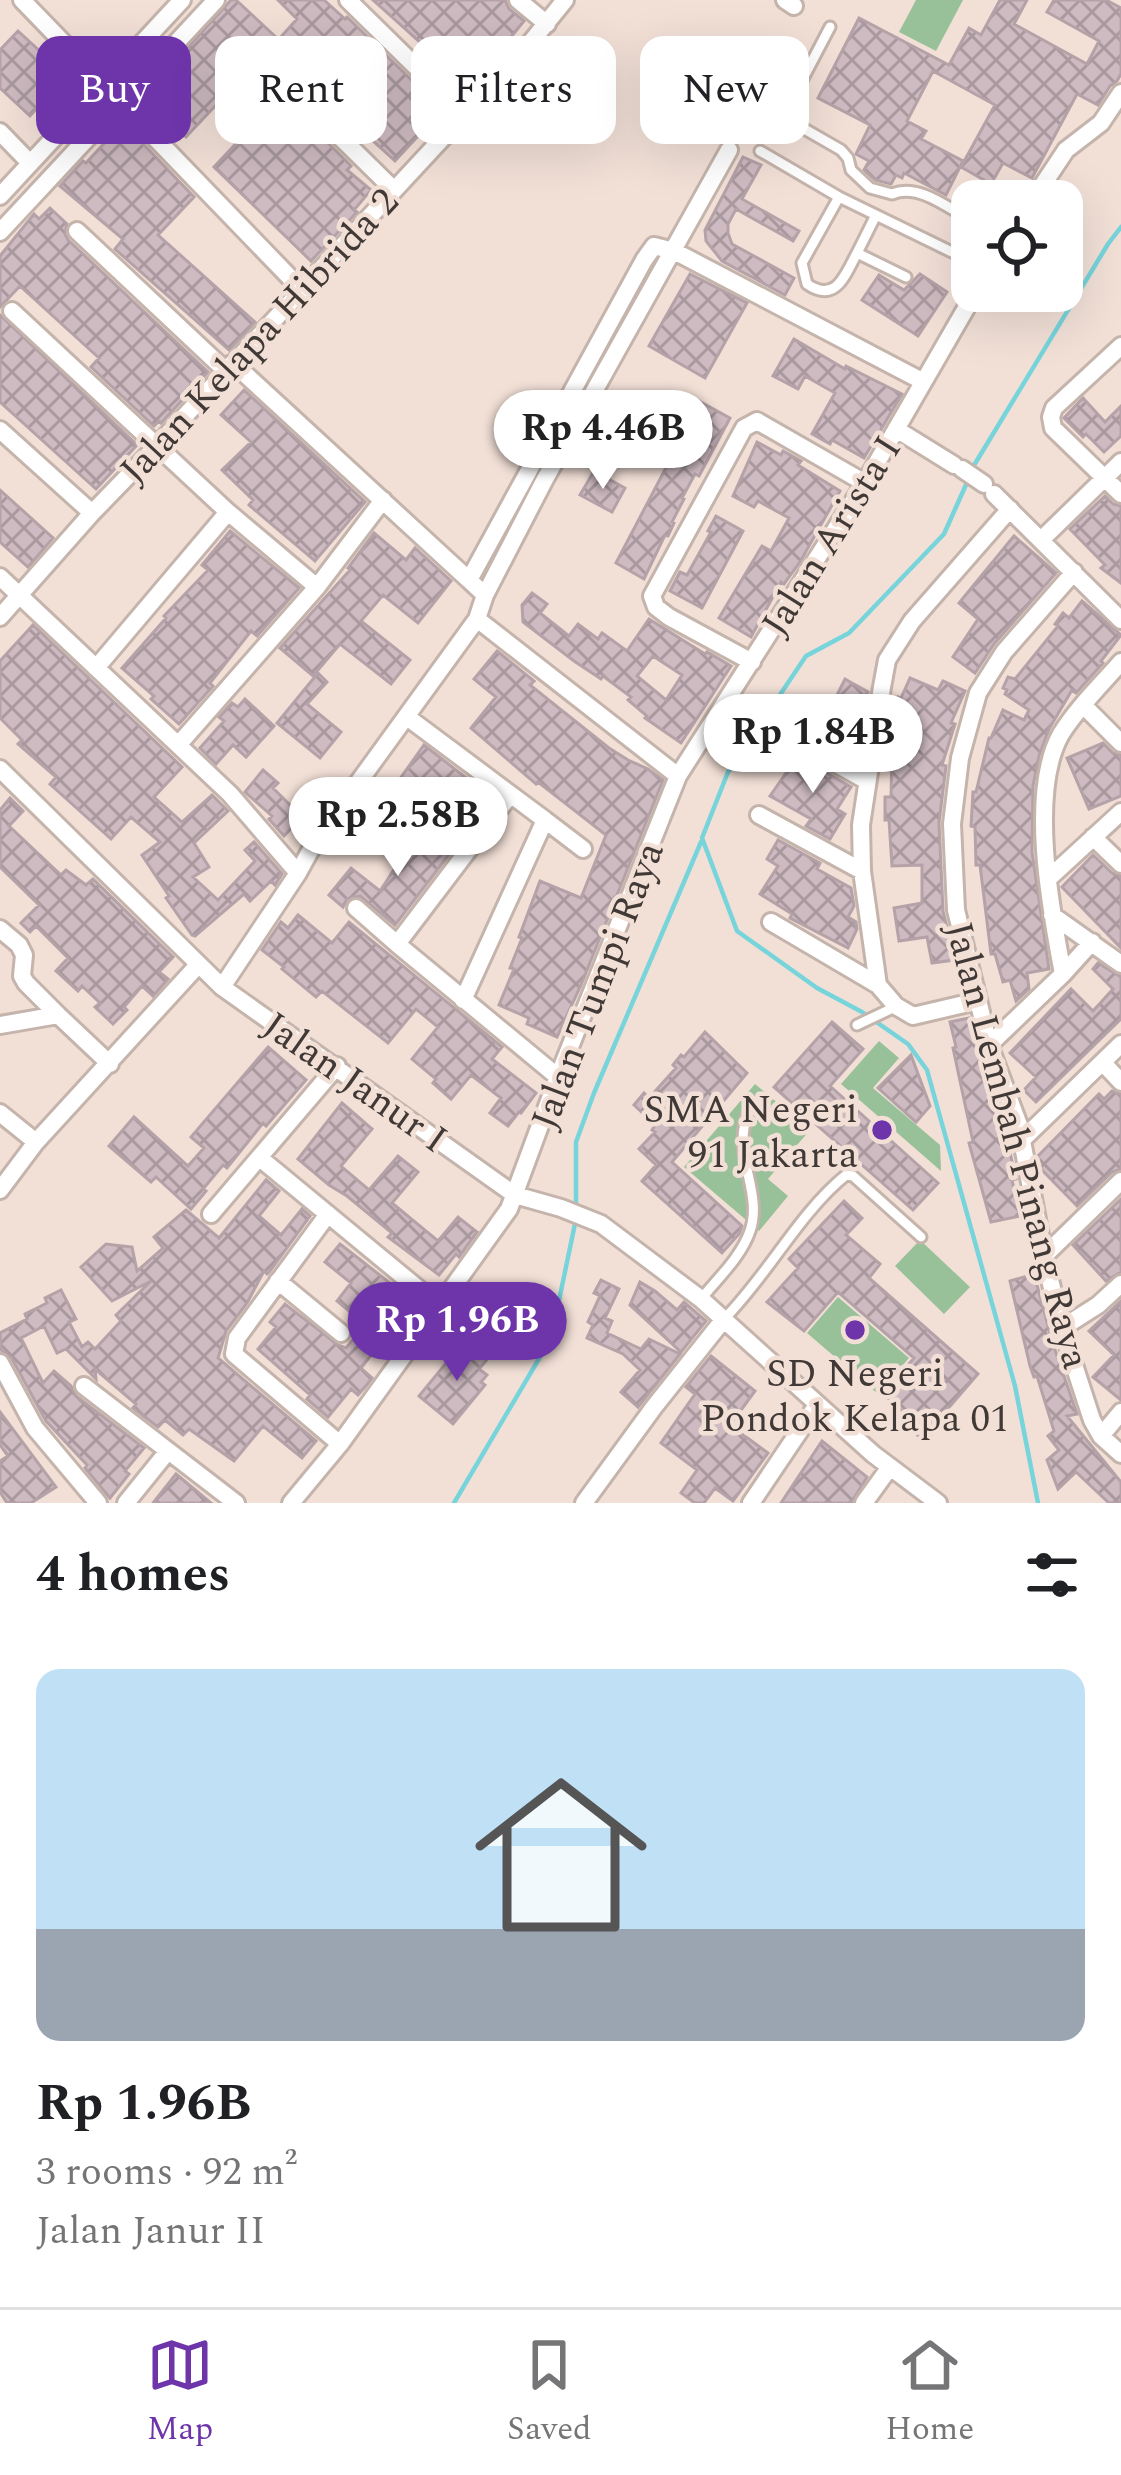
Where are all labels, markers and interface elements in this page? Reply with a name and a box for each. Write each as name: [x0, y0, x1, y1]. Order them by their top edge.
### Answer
chip: Buy: [36, 36, 191, 144]
chip: Rent: [215, 36, 387, 144]
chip: Filters: [411, 36, 616, 144]
chip: New: [640, 36, 809, 144]
street label: Jalan Kelapa Hibrida 2: [106, 175, 413, 498]
map controls: [951, 180, 1083, 312]
button: locate: [951, 180, 1083, 312]
pin: Rp 4.46B: [479, 390, 727, 492]
text: Rp 4.46B: [521, 399, 685, 458]
street label: Jalan Arista I: [747, 424, 917, 648]
pin: Rp 1.84B: [689, 694, 937, 796]
text: Rp 1.84B: [731, 703, 895, 762]
pin: Rp 2.58B: [274, 777, 522, 879]
text: Rp 2.58B: [316, 786, 480, 845]
street label: Jalan Tumpi Raya: [516, 833, 680, 1138]
street label: Jalan Lembah Pinang Raya: [928, 915, 1105, 1376]
street label: Jalan Janur I: [250, 997, 459, 1169]
place label: SMA Negeri 91 Jakarta: [643, 1081, 858, 1185]
marker: SMA Negeri 91 Jakarta: [869, 1117, 895, 1143]
pin: Rp 1.96B: [333, 1282, 581, 1384]
text: Rp 1.96B: [375, 1291, 539, 1350]
marker: SD Negeri Pondok Kelapa 01: [842, 1317, 868, 1343]
place label: SD Negeri Pondok Kelapa 01: [700, 1345, 1010, 1449]
text: 4 homes: [36, 1536, 230, 1614]
icon: filters: [1019, 1542, 1085, 1608]
icon: home: [453, 1747, 669, 1963]
text: Rp 1.96B: [36, 2065, 251, 2143]
text: 3 rooms · 92 m²: [36, 2143, 297, 2202]
text: Jalan Janur II: [36, 2202, 265, 2261]
tab: Map: [147, 2332, 213, 2454]
tab: Saved: [507, 2332, 592, 2454]
tab: Home: [885, 2332, 974, 2454]

